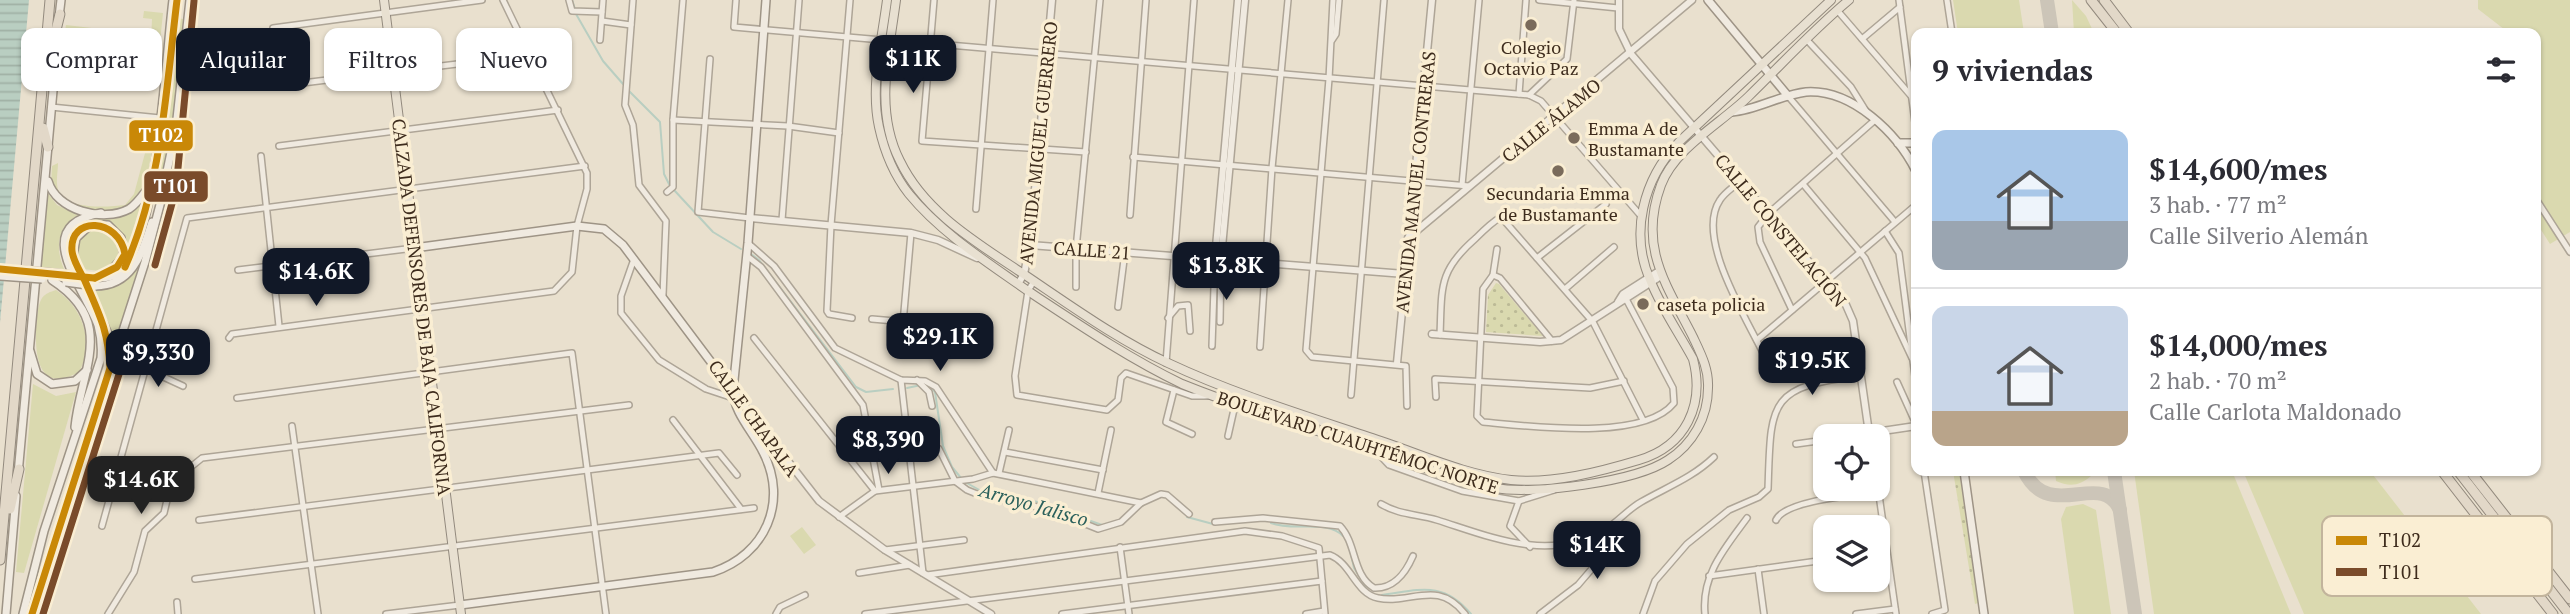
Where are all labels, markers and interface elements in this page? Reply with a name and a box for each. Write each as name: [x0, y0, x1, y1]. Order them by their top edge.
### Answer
marker: Colegio Octavio Paz: [1523, 17, 1539, 33]
street label: AVENIDA MIGUEL GUERRERO: [1013, 20, 1063, 266]
chip: Comprar: [21, 28, 162, 91]
chip: Alquilar: [176, 28, 310, 91]
chip: Filtros: [324, 28, 442, 91]
chip: Nuevo: [456, 28, 572, 91]
place label: Colegio Octavio Paz: [1484, 35, 1578, 80]
pin: $11K: [872, 36, 954, 95]
text: $11K: [885, 42, 941, 73]
street label: AVENIDA MANUEL CONTRERAS: [1389, 50, 1441, 314]
text: 9 viviendas: [1932, 50, 2093, 90]
icon: filters: [2482, 51, 2520, 89]
street label: CALLE ÁLAMO: [1496, 73, 1606, 167]
place label: Emma A de Bustamante: [1588, 116, 1684, 161]
street label: CALZADA DEFENSORES DE BAJA CALIFORNIA: [387, 117, 457, 497]
line badge: T102: [128, 119, 194, 152]
text: T102: [139, 122, 183, 147]
marker: Emma A de Bustamante: [1566, 130, 1582, 146]
street label: CALLE CONSTELACIÓN: [1710, 149, 1852, 311]
text: $14,600/mes: [2149, 149, 2328, 189]
icon: home: [1988, 158, 2072, 242]
marker: Secundaria Emma de Bustamante: [1550, 163, 1566, 179]
line badge: T101: [143, 170, 209, 203]
text: T101: [154, 173, 198, 198]
place label: Secundaria Emma de Bustamante: [1486, 181, 1630, 226]
text: 3 hab. · 77 m²: [2149, 189, 2287, 220]
text: Calle Silverio Alemán: [2149, 220, 2368, 251]
street label: CALLE 21: [1053, 235, 1131, 265]
pin: $13.8K: [1169, 243, 1283, 302]
pin: $14.6K: [259, 248, 373, 308]
text: $13.8K: [1188, 249, 1264, 280]
text: $14.6K: [278, 255, 354, 286]
place label: caseta policia: [1657, 292, 1765, 316]
marker: caseta policia: [1635, 296, 1651, 312]
pin: $29.1K: [883, 314, 997, 373]
text: $29.1K: [902, 320, 978, 351]
text: $14,000/mes: [2149, 325, 2328, 365]
pin: $9,330: [101, 330, 215, 389]
icon: home: [1988, 334, 2072, 418]
text: $9,330: [122, 336, 194, 367]
pin: $19.5K: [1755, 338, 1869, 397]
text: $19.5K: [1774, 344, 1850, 375]
street label: CALLE CHAPALA: [703, 355, 805, 482]
text: 2 hab. · 70 m²: [2149, 365, 2287, 396]
street label: BOULEVARD CUAUHTÉMOC NORTE: [1214, 385, 1502, 499]
text: Calle Carlota Maldonado: [2149, 396, 2402, 427]
pin: $8,390: [831, 416, 945, 476]
text: $8,390: [852, 423, 924, 454]
map controls: [1813, 424, 1890, 592]
button: locate: [1813, 424, 1890, 501]
pin: $14.6K: [84, 456, 198, 516]
text: $14.6K: [103, 463, 179, 494]
water label: Arroyo Jalisco: [976, 476, 1091, 531]
button: layers: [1813, 515, 1890, 592]
legend: [2322, 516, 2552, 596]
pin: $14K: [1556, 522, 1638, 581]
text: T102: [2379, 527, 2421, 552]
text: $14K: [1569, 528, 1625, 559]
text: T101: [2379, 559, 2421, 584]

